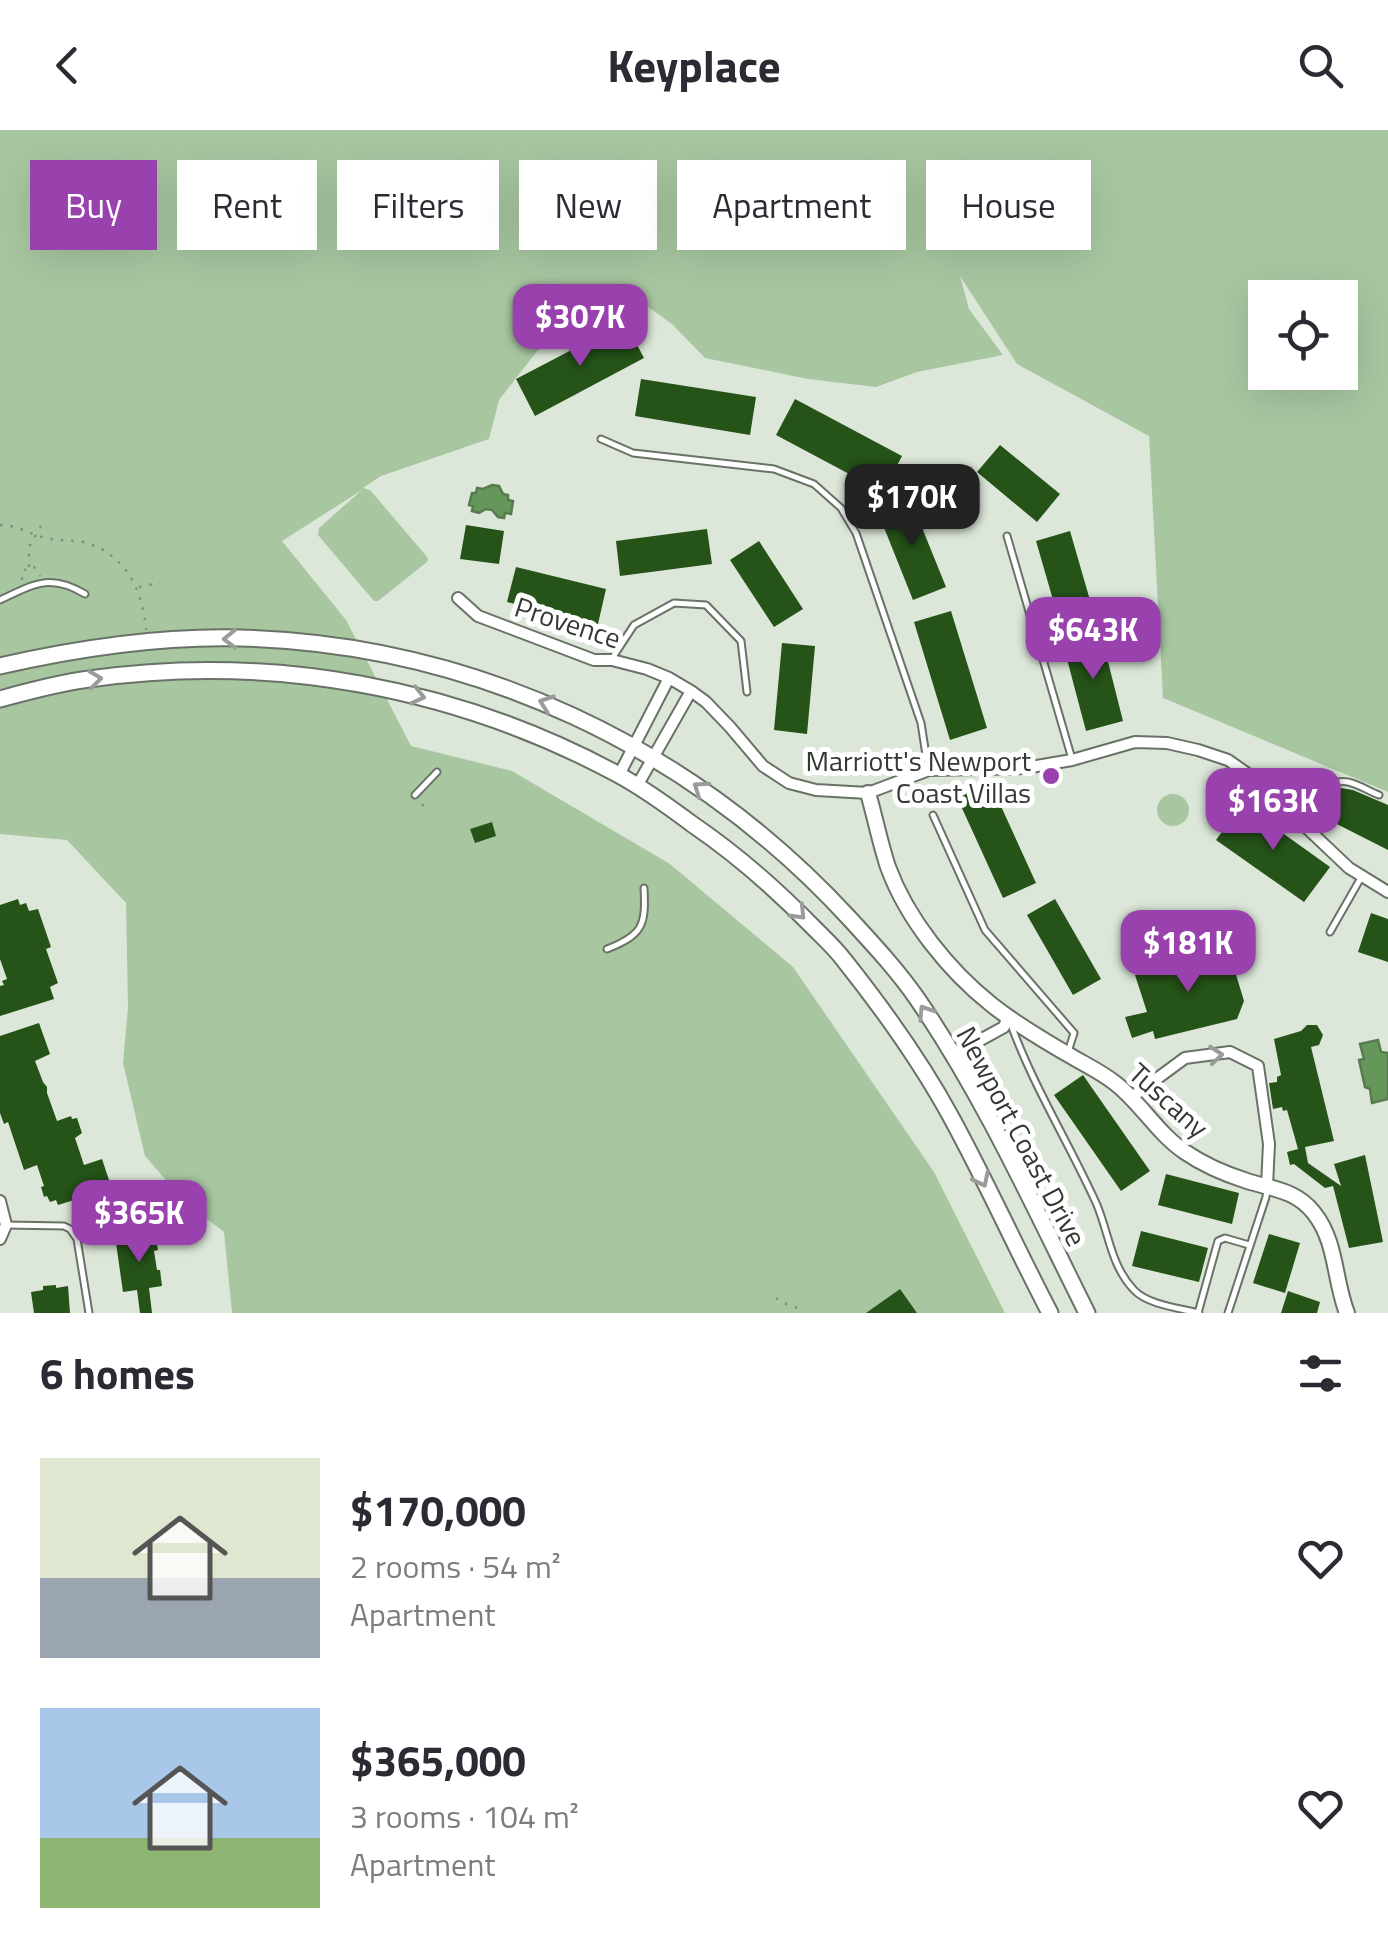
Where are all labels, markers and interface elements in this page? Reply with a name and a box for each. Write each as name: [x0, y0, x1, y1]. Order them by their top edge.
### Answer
text: Keyplace: [607, 31, 781, 99]
icon: back: [40, 38, 95, 93]
icon: search: [1293, 38, 1348, 93]
chip: Buy: [30, 160, 157, 250]
chip: Rent: [177, 160, 317, 250]
chip: Filters: [337, 160, 499, 250]
chip: New: [519, 160, 657, 250]
chip: Apartment: [677, 160, 906, 250]
chip: House: [926, 160, 1091, 250]
map controls: [1248, 280, 1358, 390]
button: locate: [1248, 280, 1358, 390]
pin: $307K: [510, 284, 650, 369]
text: $307K: [535, 292, 625, 340]
pin: $170K: [842, 464, 982, 549]
text: $170K: [867, 472, 957, 520]
street label: Provence: [509, 585, 627, 659]
pin: $643K: [1023, 597, 1163, 682]
text: $643K: [1048, 605, 1138, 653]
one-way arrow: [221, 628, 236, 650]
one-way arrow: [88, 669, 104, 690]
one-way arrow: [409, 684, 426, 705]
one-way arrow: [539, 694, 556, 715]
place label: Marriott's Newport Coast Villas: [806, 739, 1031, 814]
marker: Marriott's Newport Coast Villas: [1040, 765, 1062, 787]
pin: $163K: [1203, 768, 1343, 853]
text: $163K: [1228, 776, 1318, 824]
one-way arrow: [693, 782, 711, 800]
one-way arrow: [788, 901, 806, 919]
pin: $181K: [1118, 910, 1258, 995]
text: $181K: [1143, 918, 1233, 966]
one-way arrow: [918, 1004, 937, 1022]
street label: Newport Coast Drive: [946, 1018, 1098, 1254]
one-way arrow: [1208, 1045, 1224, 1066]
street label: Tuscany: [1119, 1052, 1219, 1148]
one-way arrow: [969, 1170, 989, 1188]
pin: $365K: [69, 1180, 209, 1265]
text: $365K: [94, 1188, 184, 1236]
text: 6 homes: [40, 1341, 195, 1405]
icon: filters: [1293, 1346, 1348, 1401]
text: $170,000: [350, 1478, 526, 1542]
icon: home: [120, 1498, 240, 1618]
icon: heart: [1293, 1531, 1348, 1586]
text: 2 rooms · 54 m²: [350, 1542, 561, 1590]
text: Apartment: [350, 1590, 496, 1638]
text: $365,000: [350, 1728, 526, 1792]
icon: home: [120, 1748, 240, 1868]
icon: heart: [1293, 1781, 1348, 1836]
text: 3 rooms · 104 m²: [350, 1792, 579, 1840]
text: Apartment: [350, 1840, 496, 1888]

